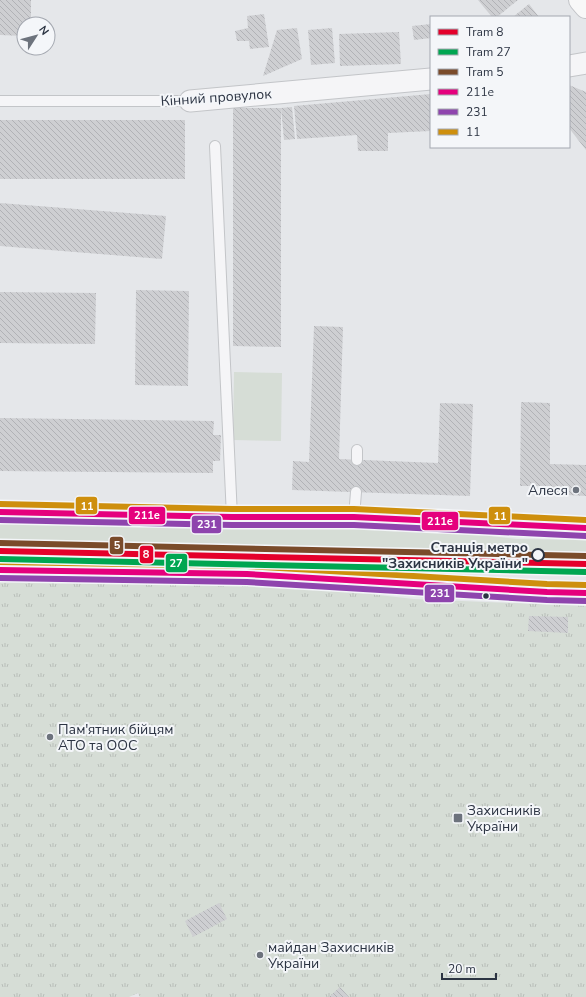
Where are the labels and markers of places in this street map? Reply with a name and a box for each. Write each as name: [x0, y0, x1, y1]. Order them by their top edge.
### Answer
place label: Алеся: [528, 481, 568, 500]
marker: Алеся: [571, 485, 581, 495]
place label: Станція метро "Захисникiв України": [382, 538, 528, 573]
marker: Станція метро "Захисникiв України": [531, 548, 545, 562]
unlabelled marker: [481, 591, 491, 601]
place label: Пам'ятник бійцям АТО та ООС: [58, 720, 173, 755]
marker: Пам'ятник бійцям АТО та ООС: [45, 732, 55, 742]
place label: Захисників України: [466, 801, 541, 836]
marker: Захисників України: [452, 812, 464, 824]
place label: майдан Захисників України: [267, 938, 395, 973]
marker: майдан Захисників України: [255, 950, 265, 960]

